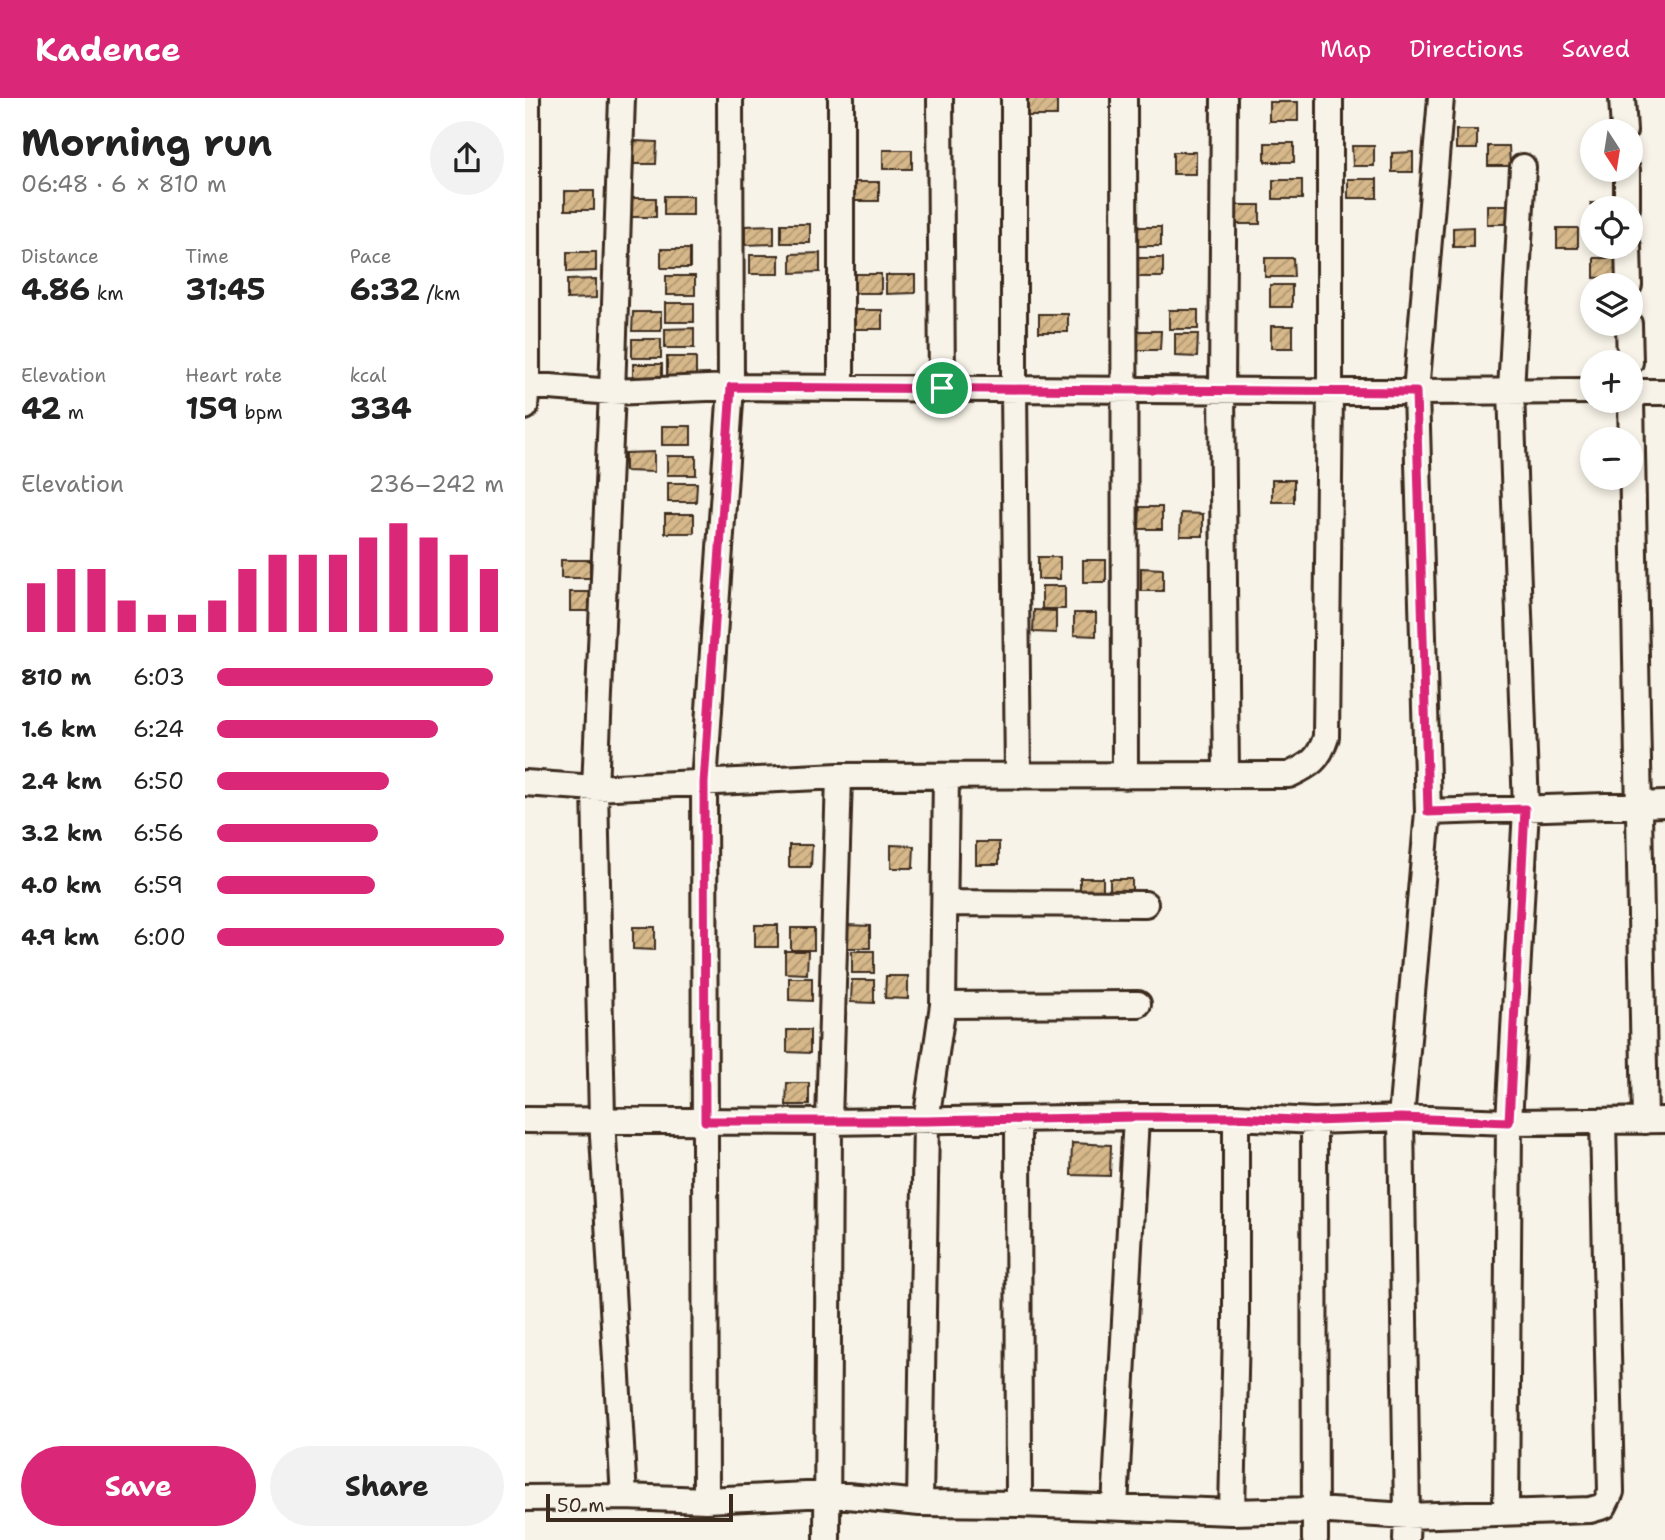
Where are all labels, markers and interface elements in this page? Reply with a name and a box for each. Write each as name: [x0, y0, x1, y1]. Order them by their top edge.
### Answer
text: Kadence: [35, 27, 181, 72]
text: Map: [1320, 33, 1371, 65]
text: Directions: [1409, 33, 1524, 65]
text: Saved: [1562, 33, 1630, 65]
text: Morning run: [21, 117, 272, 168]
north arrow: [1580, 119, 1643, 182]
map controls: [1580, 119, 1643, 490]
button: share: [430, 121, 504, 195]
text: 06:48 · 6 × 810 m: [21, 169, 227, 199]
button: locate: [1580, 196, 1643, 259]
text: Distance: [21, 244, 99, 269]
text: Time: [185, 244, 229, 269]
text: Pace: [350, 244, 391, 269]
text: 4.86: [21, 269, 90, 310]
text: 31:45: [185, 269, 266, 310]
text: 6:32: [350, 269, 420, 310]
button: layers: [1580, 273, 1643, 336]
text: km: [90, 281, 124, 306]
text: /km: [420, 281, 460, 306]
button: +: [1580, 350, 1643, 413]
pin: [912, 358, 972, 418]
text: Elevation: [21, 363, 106, 388]
text: Heart rate: [185, 363, 282, 388]
text: kcal: [350, 363, 387, 388]
icon: arrive: [923, 369, 961, 407]
text: 42: [21, 388, 61, 429]
text: 159: [185, 388, 238, 429]
text: 334: [350, 388, 412, 429]
text: m: [61, 400, 84, 425]
text: bpm: [238, 400, 283, 425]
button: −: [1580, 427, 1643, 490]
text: Elevation: [21, 469, 124, 499]
text: 236–242 m: [368, 469, 504, 499]
text: 810 m: [21, 662, 91, 692]
text: 6:03: [133, 662, 185, 692]
text: 1.6 km: [21, 714, 96, 744]
text: 6:24: [133, 714, 184, 744]
text: 2.4 km: [21, 766, 102, 796]
text: 6:50: [133, 766, 184, 796]
text: 3.2 km: [21, 818, 103, 848]
text: 6:56: [133, 818, 184, 848]
text: 4.0 km: [21, 870, 102, 900]
text: 6:59: [133, 870, 183, 900]
text: 4.9 km: [21, 922, 99, 952]
text: 6:00: [133, 922, 186, 952]
button: Save: [21, 1446, 256, 1526]
button: Share: [270, 1446, 504, 1526]
scale bar: [546, 1491, 733, 1523]
text: 50 m: [557, 1493, 605, 1518]

